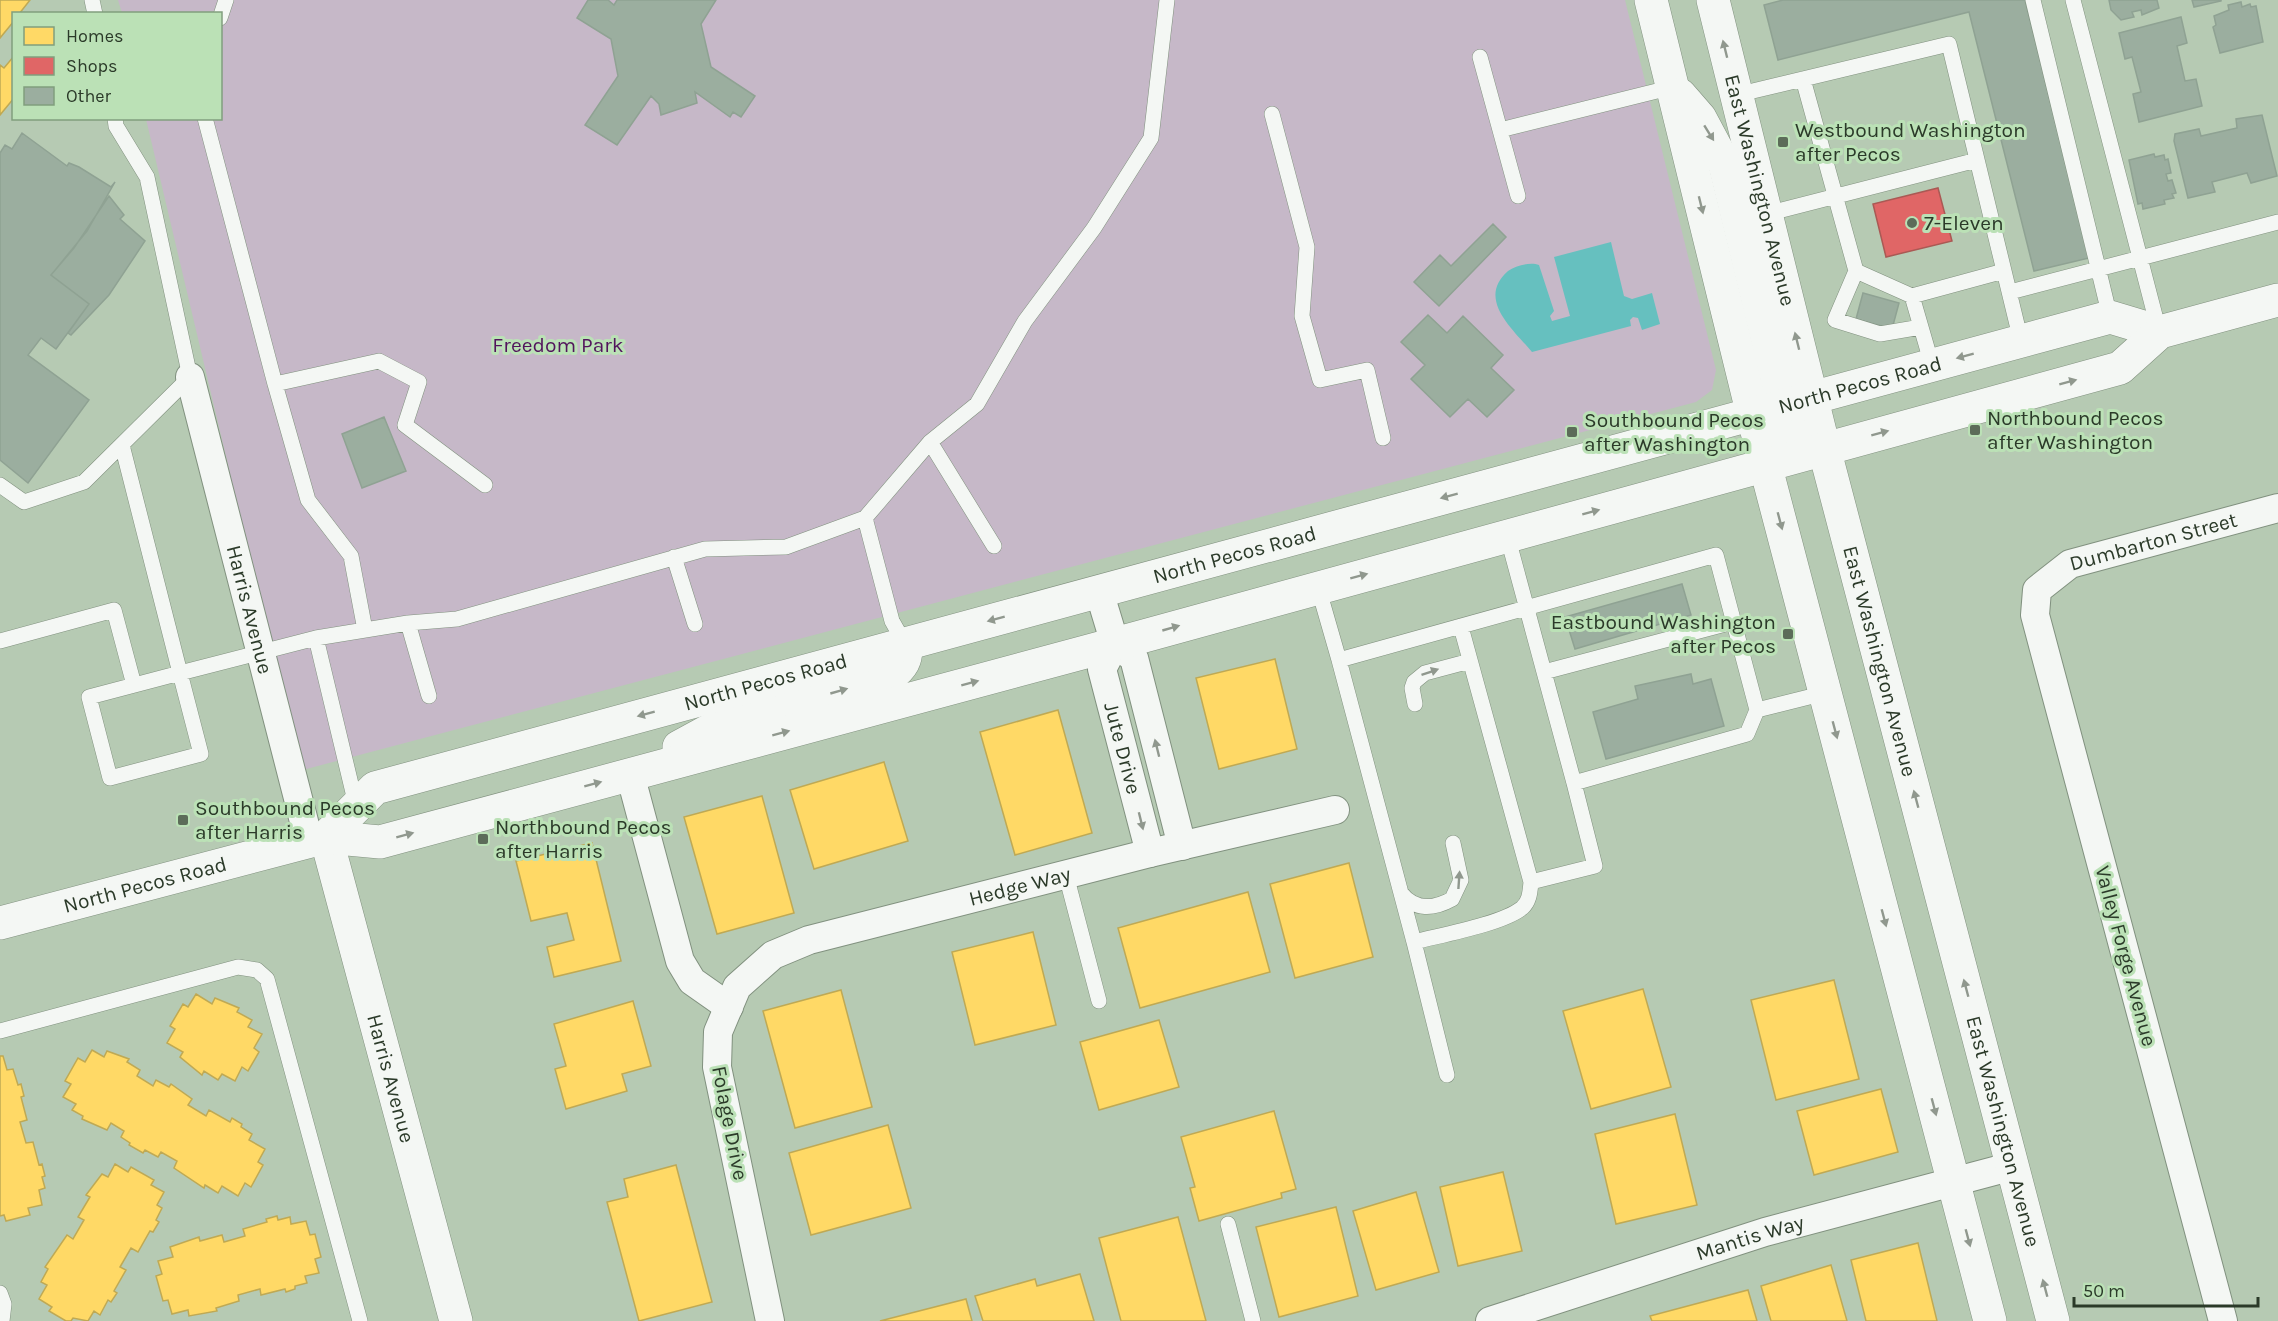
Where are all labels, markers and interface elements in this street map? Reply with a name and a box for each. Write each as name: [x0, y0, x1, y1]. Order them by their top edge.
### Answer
legend: [12, 12, 222, 120]
text: Homes: [66, 25, 123, 47]
one-way arrow: [1720, 40, 1730, 59]
text: Shops: [66, 55, 118, 77]
street label: East Washington Avenue: [1720, 72, 1800, 309]
text: Other: [66, 85, 111, 107]
place label: Westbound Washington after Pecos: [1795, 118, 2026, 166]
one-way arrow: [1703, 125, 1714, 141]
marker: Westbound Washington after Pecos: [1776, 135, 1790, 149]
one-way arrow: [1697, 196, 1707, 215]
place label: 7-Eleven: [1924, 211, 2004, 235]
marker: 7-Eleven: [1905, 216, 1919, 230]
one-way arrow: [1791, 331, 1801, 350]
park label: Freedom Park: [492, 333, 624, 357]
street label: North Pecos Road: [1776, 351, 1944, 418]
one-way arrow: [1956, 352, 1974, 361]
one-way arrow: [2060, 377, 2078, 386]
place label: Northbound Pecos after Washington: [1987, 406, 2164, 454]
place label: Southbound Pecos after Washington: [1584, 408, 1764, 456]
marker: Northbound Pecos after Washington: [1968, 423, 1982, 437]
marker: Southbound Pecos after Washington: [1565, 425, 1579, 439]
one-way arrow: [1871, 428, 1889, 437]
one-way arrow: [1440, 492, 1458, 502]
one-way arrow: [1582, 507, 1600, 516]
street label: Dumbarton Street: [2067, 508, 2240, 576]
one-way arrow: [1776, 512, 1785, 530]
street label: North Pecos Road: [1150, 521, 1319, 588]
street label: Harris Avenue: [222, 542, 278, 677]
street label: East Washington Avenue: [1838, 543, 1922, 779]
one-way arrow: [1350, 571, 1368, 580]
place label: Eastbound Washington after Pecos: [1551, 610, 1776, 658]
one-way arrow: [987, 615, 1005, 624]
one-way arrow: [1162, 623, 1180, 632]
marker: Eastbound Washington after Pecos: [1781, 627, 1795, 641]
street label: North Pecos Road: [681, 648, 850, 716]
one-way arrow: [1421, 667, 1439, 677]
one-way arrow: [961, 678, 979, 687]
one-way arrow: [830, 685, 848, 695]
street label: Jute Drive: [1099, 700, 1146, 797]
one-way arrow: [637, 710, 656, 720]
one-way arrow: [1830, 721, 1840, 739]
one-way arrow: [772, 728, 790, 738]
one-way arrow: [1151, 739, 1161, 758]
one-way arrow: [584, 779, 602, 788]
one-way arrow: [1911, 790, 1920, 808]
place label: Southbound Pecos after Harris: [195, 796, 375, 844]
one-way arrow: [1137, 812, 1146, 830]
marker: Southbound Pecos after Harris: [176, 813, 190, 827]
place label: Northbound Pecos after Harris: [495, 815, 672, 863]
one-way arrow: [396, 830, 414, 839]
marker: Northbound Pecos after Harris: [476, 832, 490, 846]
street label: North Pecos Road: [61, 852, 229, 918]
street label: Hedge Way: [966, 862, 1074, 911]
street label: Valley Forge Avenue: [2090, 863, 2162, 1049]
one-way arrow: [1454, 870, 1464, 889]
one-way arrow: [1880, 910, 1889, 928]
one-way arrow: [1960, 978, 1970, 997]
street label: Harris Avenue: [362, 1011, 420, 1145]
street label: East Washington Avenue: [1961, 1013, 2045, 1249]
street label: Folage Drive: [707, 1064, 753, 1182]
one-way arrow: [1929, 1098, 1939, 1116]
street label: Mantis Way: [1693, 1210, 1807, 1266]
one-way arrow: [1964, 1229, 1973, 1247]
scale bar: [2074, 1270, 2258, 1308]
one-way arrow: [2039, 1278, 2049, 1297]
text: 50 m: [2083, 1280, 2125, 1302]

